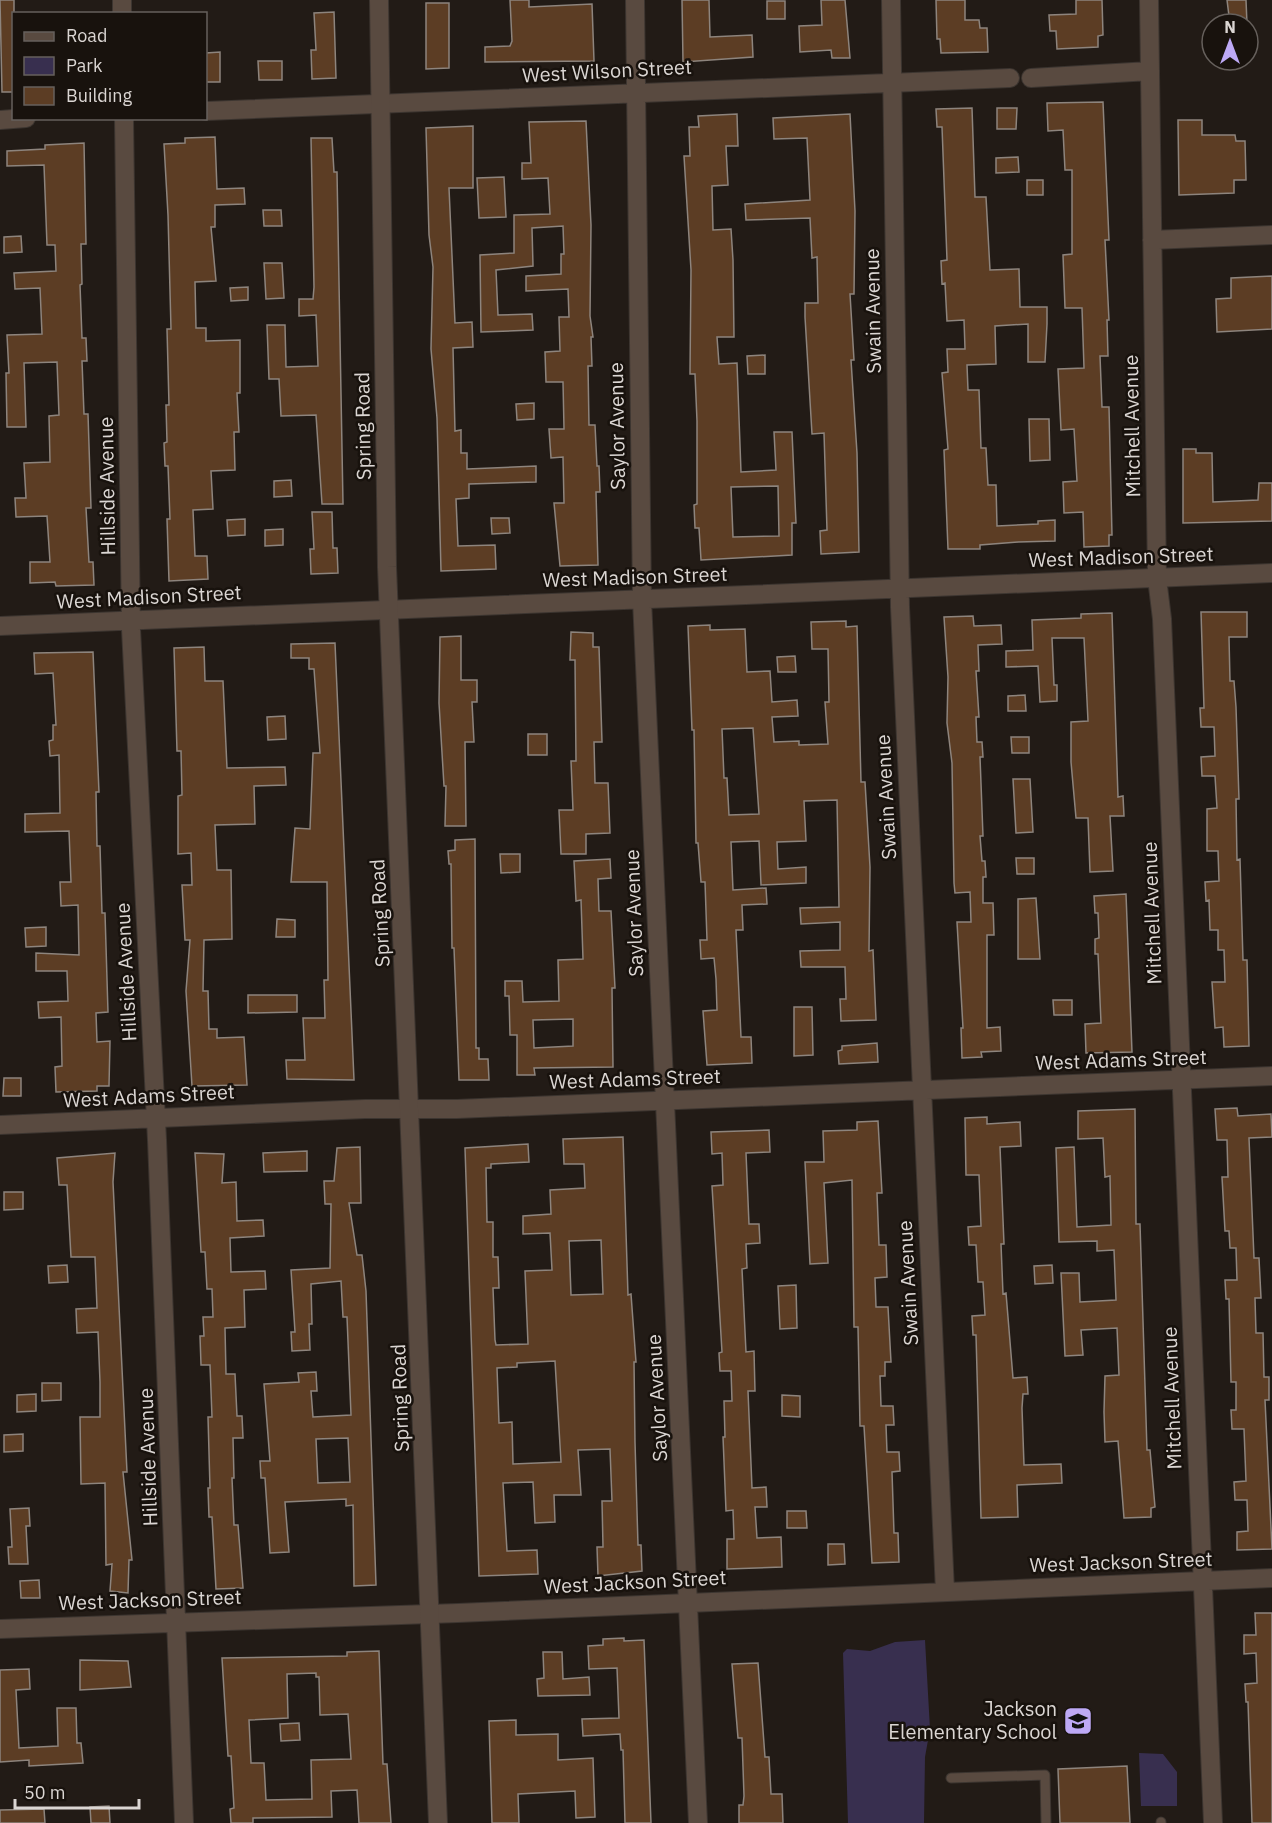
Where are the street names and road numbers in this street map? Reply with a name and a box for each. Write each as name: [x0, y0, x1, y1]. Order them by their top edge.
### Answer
street label: West Wilson Street: [521, 53, 693, 88]
street label: Swain Avenue: [858, 248, 887, 374]
street label: Mitchell Avenue: [1117, 354, 1146, 498]
street label: Saylor Avenue: [602, 362, 631, 490]
street label: Spring Road: [348, 372, 377, 480]
street label: Hillside Avenue: [92, 416, 121, 556]
street label: West Madison Street: [1028, 540, 1214, 573]
street label: West Madison Street: [542, 560, 728, 593]
street label: West Madison Street: [56, 578, 242, 615]
street label: Swain Avenue: [869, 734, 902, 860]
street label: Mitchell Avenue: [1136, 841, 1167, 985]
street label: Saylor Avenue: [618, 849, 649, 977]
street label: Spring Road: [363, 858, 396, 968]
street label: Hillside Avenue: [108, 902, 143, 1042]
street label: West Adams Street: [1035, 1043, 1207, 1076]
street label: West Adams Street: [549, 1062, 721, 1095]
street label: West Adams Street: [63, 1078, 235, 1113]
street label: Swain Avenue: [891, 1220, 924, 1346]
street label: Mitchell Avenue: [1156, 1326, 1187, 1470]
street label: Saylor Avenue: [640, 1334, 673, 1462]
street label: Spring Road: [384, 1343, 415, 1453]
street label: Hillside Avenue: [132, 1387, 163, 1527]
street label: West Jackson Street: [1029, 1545, 1213, 1578]
street label: West Jackson Street: [543, 1563, 727, 1600]
street label: West Jackson Street: [58, 1583, 242, 1616]

